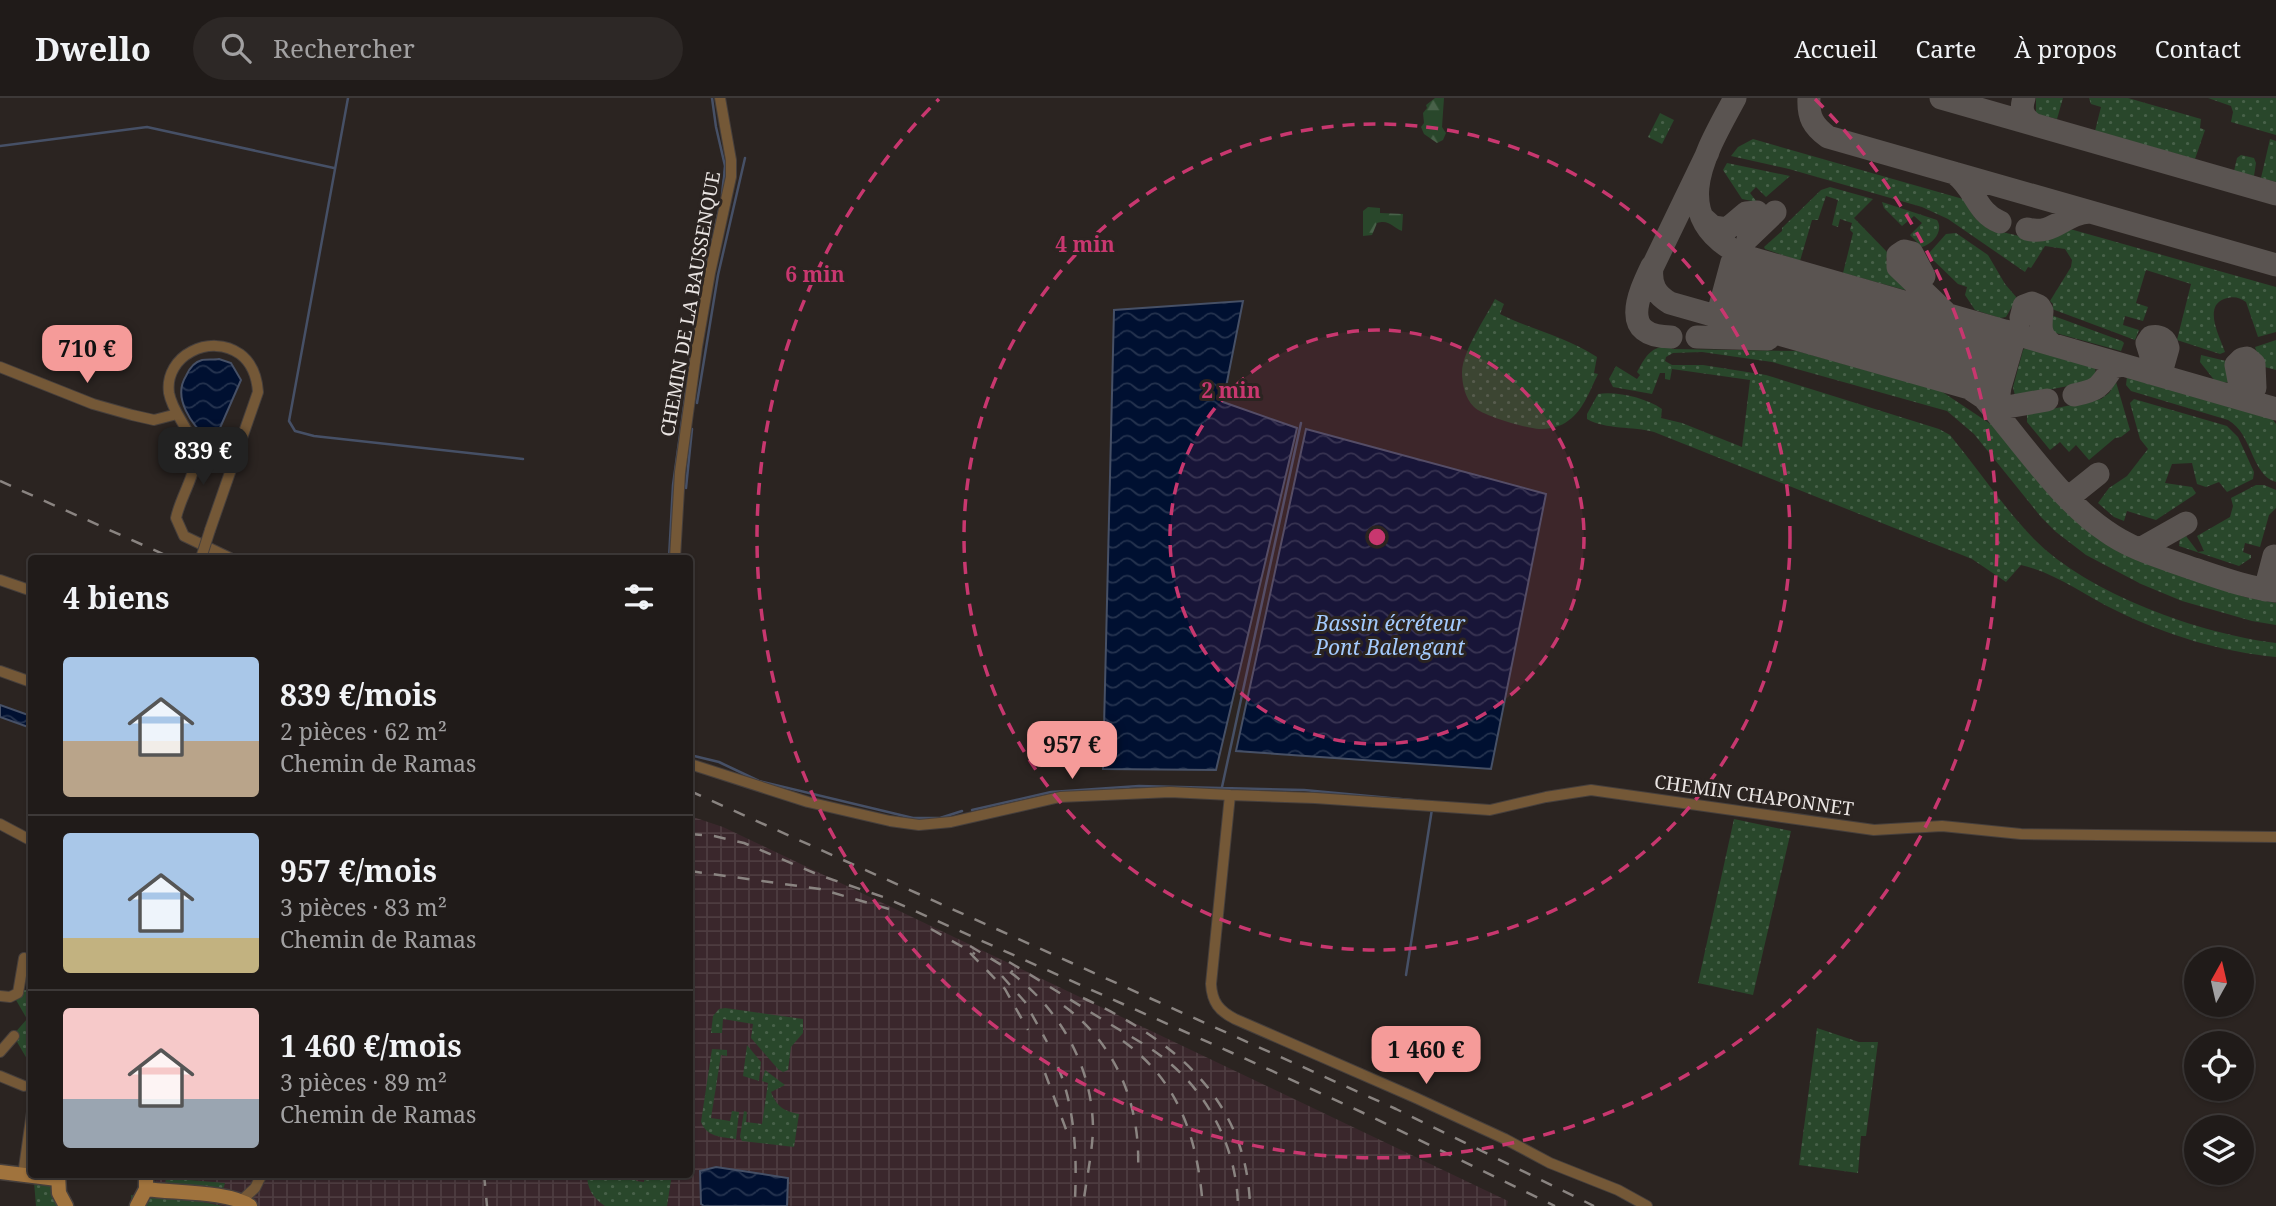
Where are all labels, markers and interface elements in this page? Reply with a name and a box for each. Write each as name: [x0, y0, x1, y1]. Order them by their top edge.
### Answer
search box: [193, 17, 683, 80]
text: Dwello: [35, 26, 151, 71]
icon: search: [217, 29, 255, 67]
text: Rechercher: [273, 30, 415, 66]
text: Accueil: [1794, 32, 1877, 65]
text: Carte: [1915, 32, 1976, 65]
text: À propos: [2014, 32, 2117, 65]
text: Contact: [2155, 32, 2241, 65]
street label: CHEMIN DE LA BAUSSENQUE: [654, 169, 726, 439]
text: 4 min: [1055, 230, 1115, 258]
text: 6 min: [785, 260, 845, 288]
pin: 710 €: [38, 326, 136, 385]
text: 710 €: [58, 332, 116, 364]
text: 2 min: [1201, 376, 1261, 404]
pin: 839 €: [154, 428, 252, 487]
text: 839 €: [174, 434, 232, 466]
centre of rings: [1365, 525, 1389, 549]
text: 4 biens: [63, 577, 169, 618]
icon: filters: [620, 578, 658, 616]
water label: Bassin écréteur Pont Balengant: [1314, 609, 1465, 661]
text: 839 €/mois: [280, 674, 437, 715]
icon: home: [119, 685, 203, 769]
text: 2 pièces · 62 m²: [280, 715, 447, 747]
pin: 957 €: [1023, 722, 1121, 781]
text: 957 €: [1043, 728, 1101, 760]
text: Chemin de Ramas: [280, 747, 476, 779]
street label: CHEMIN CHAPONNET: [1653, 768, 1856, 822]
text: 957 €/mois: [280, 850, 437, 891]
icon: home: [119, 861, 203, 945]
text: 3 pièces · 83 m²: [280, 891, 447, 923]
text: Chemin de Ramas: [280, 923, 476, 955]
north arrow: [2184, 947, 2254, 1017]
map controls: [2184, 947, 2254, 1185]
text: 1 460 €/mois: [280, 1025, 462, 1066]
pin: 1 460 €: [1361, 1026, 1491, 1086]
button: locate: [2184, 1031, 2254, 1101]
text: 1 460 €: [1388, 1033, 1464, 1065]
icon: home: [119, 1036, 203, 1120]
text: 3 pièces · 89 m²: [280, 1066, 447, 1098]
text: Chemin de Ramas: [280, 1098, 476, 1130]
button: layers: [2184, 1115, 2254, 1185]

